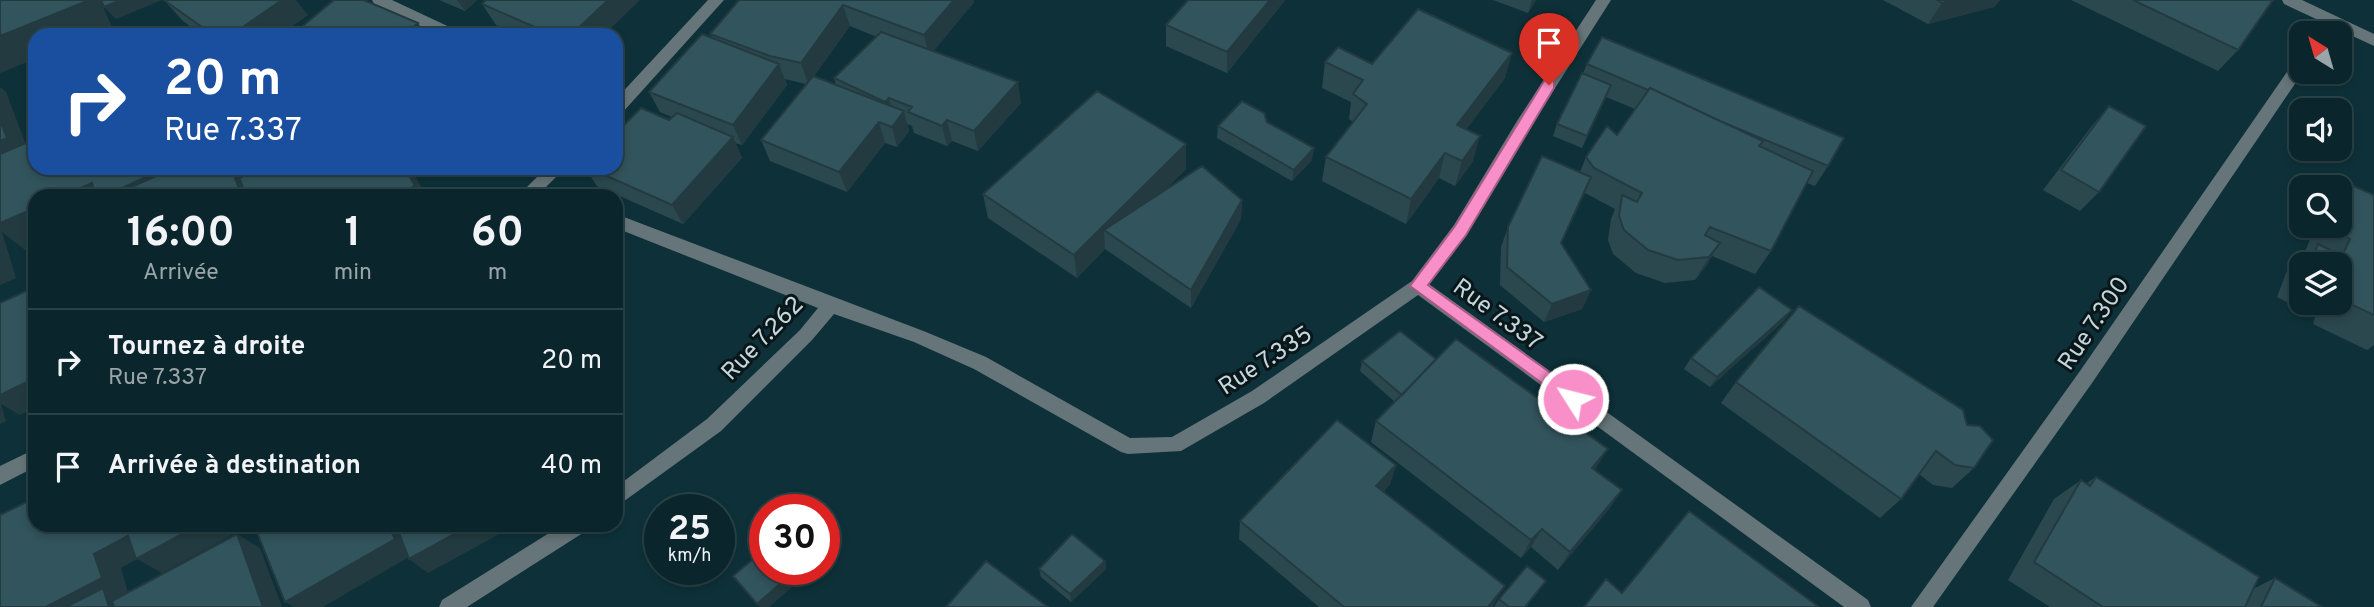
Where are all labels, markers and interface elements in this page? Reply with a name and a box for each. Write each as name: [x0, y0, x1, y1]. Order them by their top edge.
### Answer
pin: [1519, 13, 1579, 85]
north arrow: [2289, 21, 2352, 84]
map controls: [2289, 21, 2352, 315]
icon: arrive: [1530, 24, 1568, 62]
text: 20 m: [164, 51, 281, 113]
icon: right: [49, 56, 140, 147]
button: sound: [2289, 98, 2352, 161]
text: Rue 7.337: [164, 112, 302, 152]
button: search: [2289, 175, 2352, 238]
text: 16:00: [127, 208, 235, 261]
text: 1: [344, 208, 361, 261]
text: 60: [471, 208, 524, 261]
button: layers: [2289, 252, 2352, 315]
text: Arrivée: [143, 259, 219, 288]
text: min: [334, 259, 372, 288]
text: m: [488, 259, 507, 288]
street label: Rue 7.300: [2052, 271, 2137, 377]
street label: Rue 7.337: [1446, 273, 1547, 358]
street label: Rue 7.262: [716, 291, 811, 388]
street label: Rue 7.335: [1214, 320, 1319, 403]
text: Tournez à droite: [108, 331, 305, 364]
icon: right: [49, 343, 87, 381]
text: 20 m: [541, 345, 602, 378]
position arrow: [1536, 362, 1610, 436]
text: Rue 7.337: [108, 364, 207, 393]
icon: arrive: [49, 448, 87, 486]
text: Arrivée à destination: [108, 450, 361, 483]
text: 40 m: [541, 450, 602, 483]
speed limit sign: 30: [749, 494, 840, 585]
text: 25: [668, 508, 711, 552]
text: km/h: [668, 545, 711, 568]

